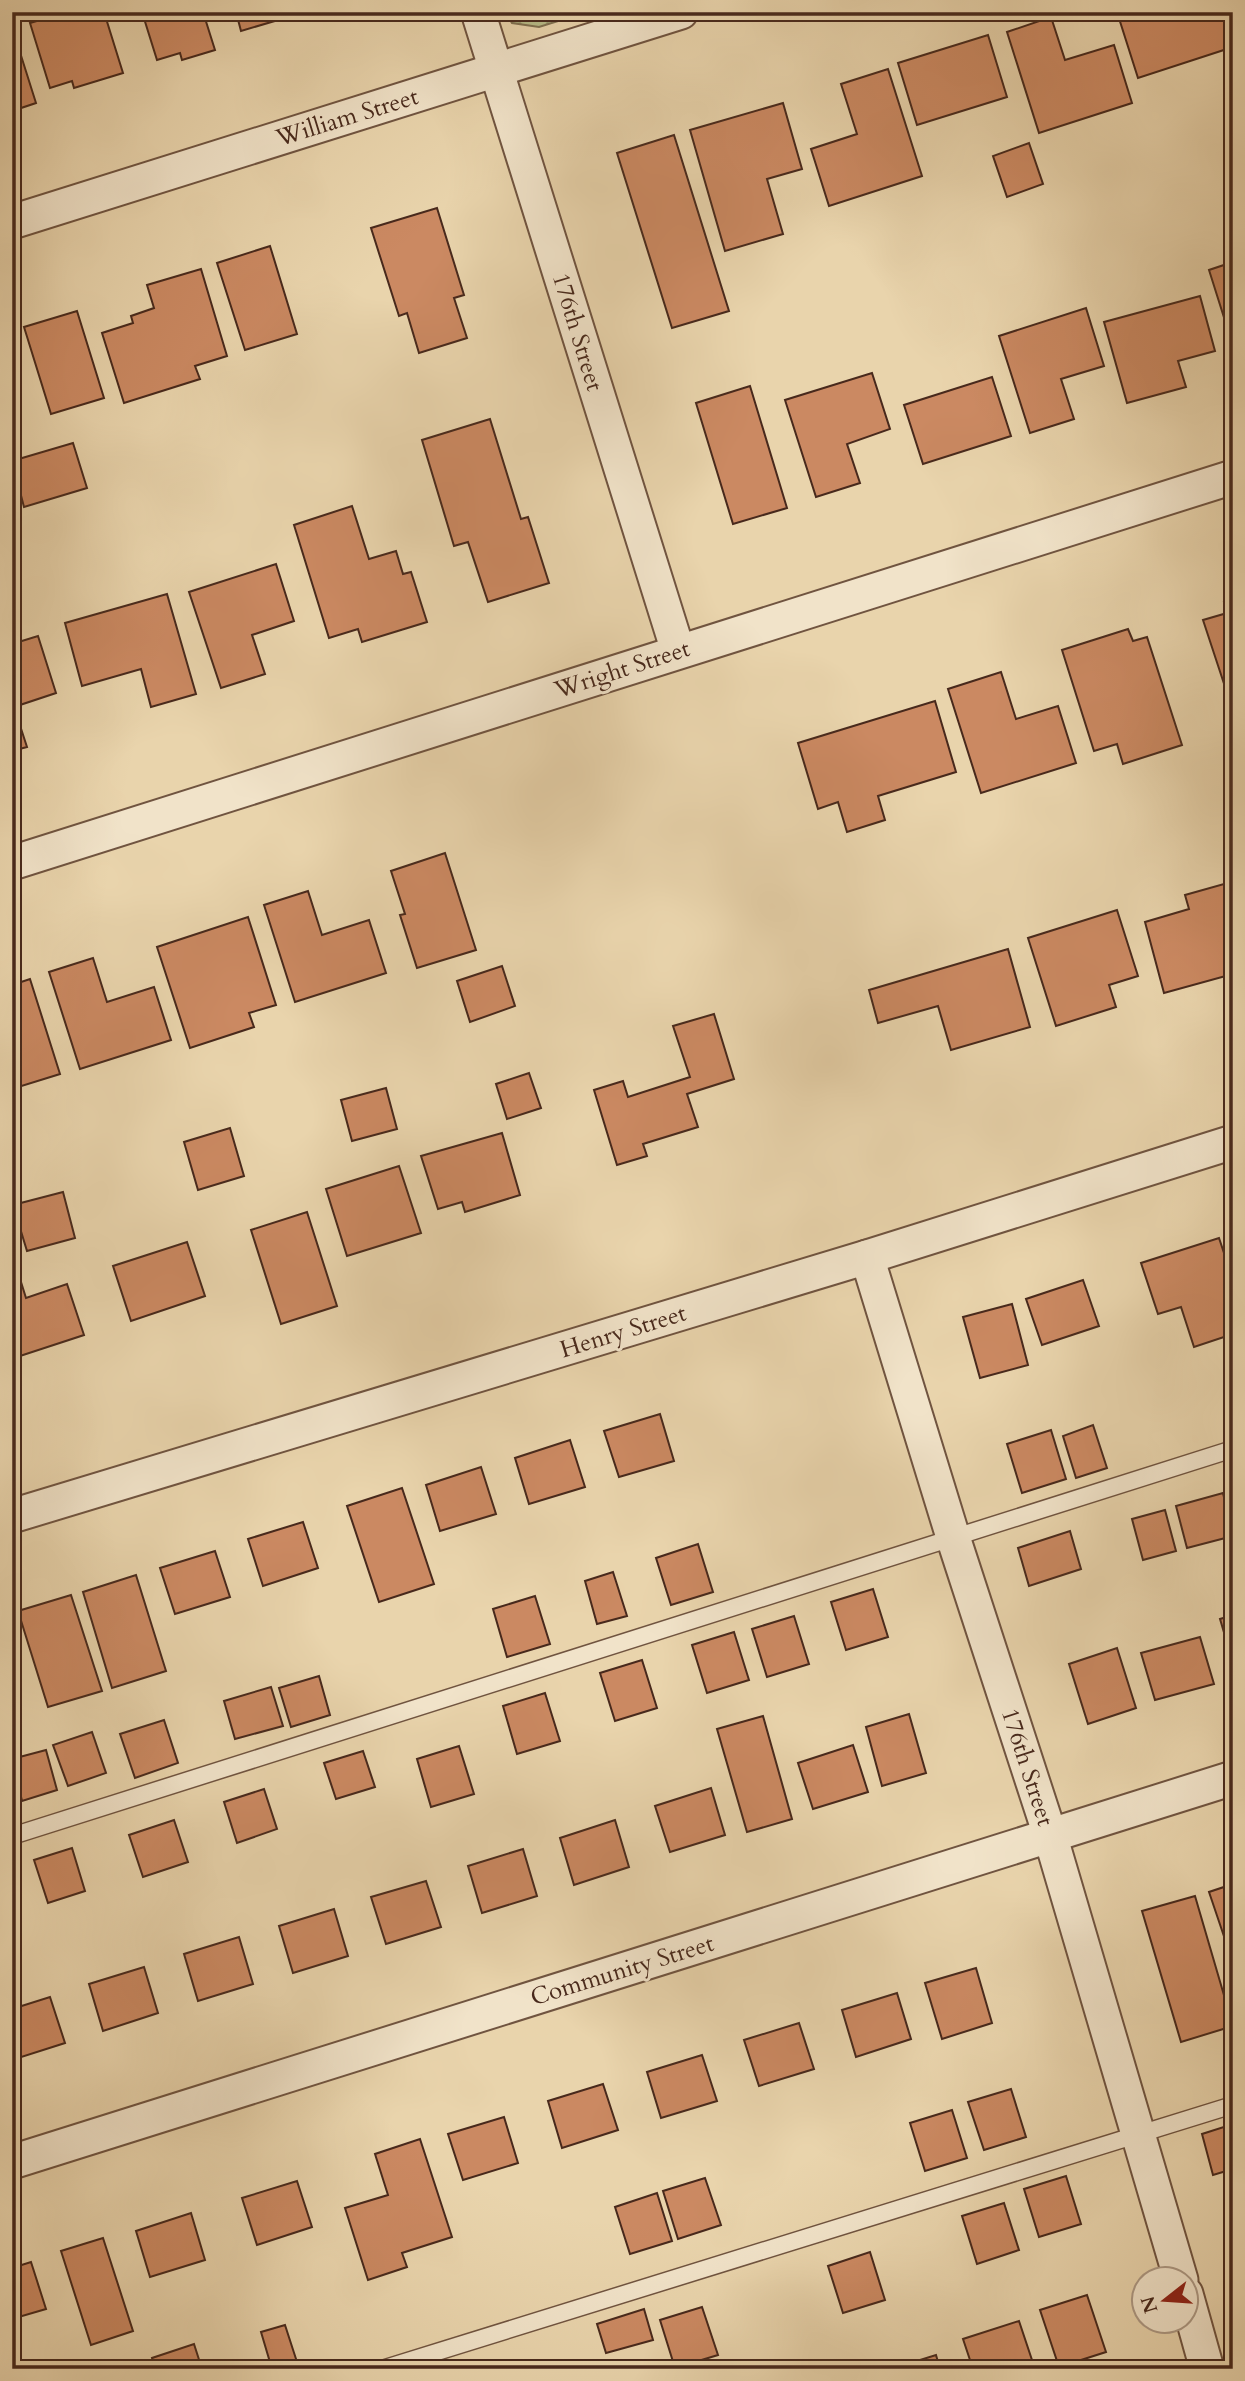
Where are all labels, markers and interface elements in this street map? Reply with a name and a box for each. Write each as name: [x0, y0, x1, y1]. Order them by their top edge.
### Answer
street label: William Street: [271, 80, 423, 155]
street label: 176th Street: [544, 269, 611, 396]
street label: Wright Street: [549, 632, 694, 707]
street label: Henry Street: [556, 1297, 691, 1366]
street label: 176th Street: [993, 1704, 1062, 1831]
street label: Community Street: [527, 1927, 718, 2014]
north arrow: [1130, 2266, 1200, 2336]
text: N: [1135, 2293, 1165, 2316]

